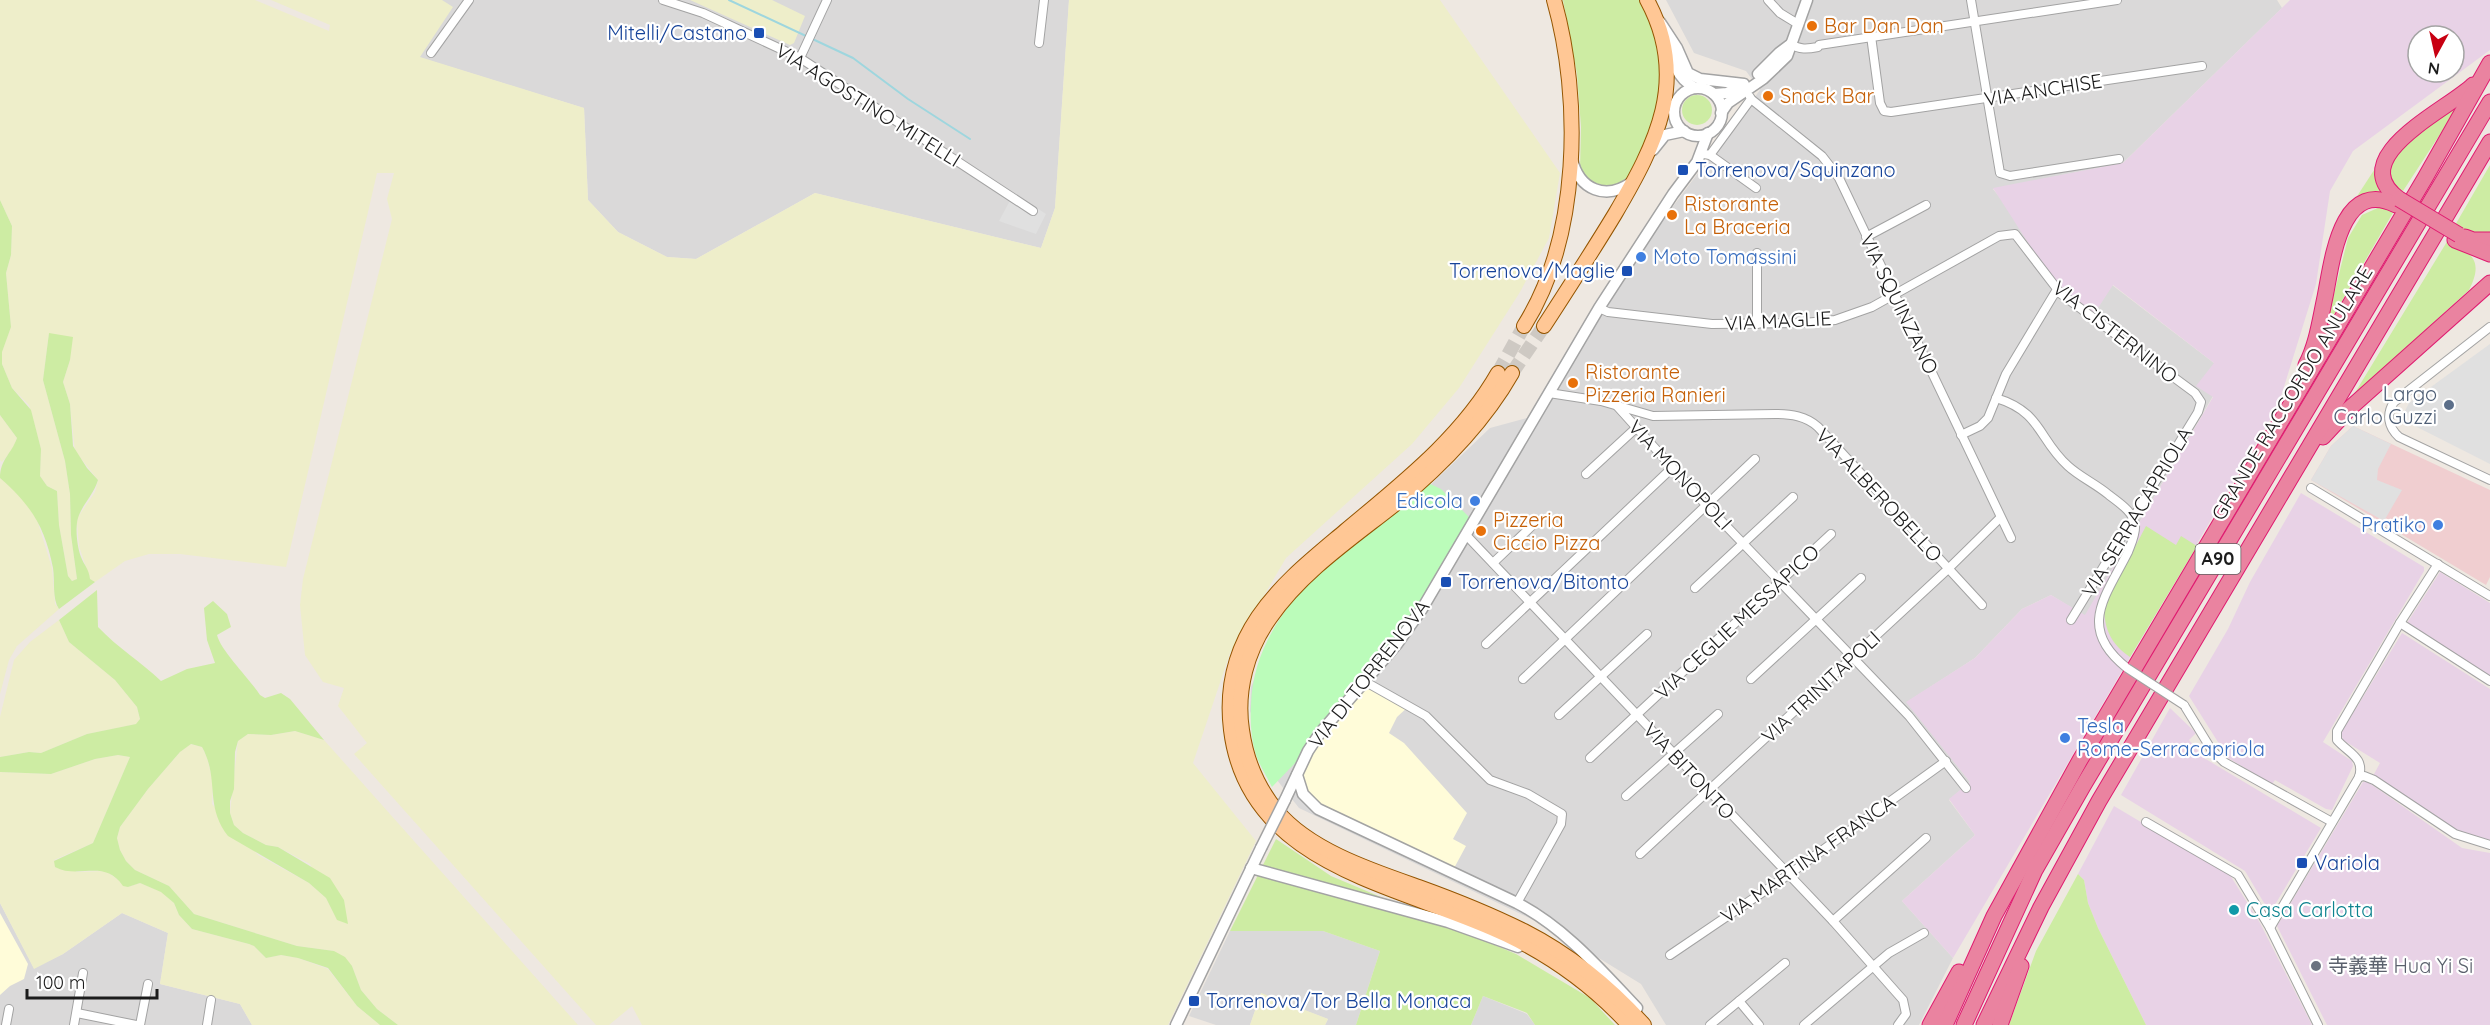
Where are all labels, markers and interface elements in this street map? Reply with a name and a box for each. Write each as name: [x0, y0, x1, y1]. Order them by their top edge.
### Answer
place label: Bar Dan Dan: [1824, 13, 1944, 38]
marker: Bar Dan Dan: [1805, 19, 1819, 33]
place label: Mitelli/Castano: [607, 20, 747, 45]
north arrow: [2406, 24, 2466, 84]
marker: Mitelli/Castano: [752, 26, 766, 40]
street label: VIA AGOSTINO MITELLI: [771, 37, 965, 172]
text: N: [2427, 58, 2441, 80]
street label: VIA ANCHISE: [1982, 68, 2104, 111]
place label: Snack Bar: [1780, 83, 1875, 108]
marker: Snack Bar: [1761, 89, 1775, 103]
place label: Torrenova/Squinzano: [1695, 157, 1896, 182]
marker: Torrenova/Squinzano: [1676, 163, 1690, 177]
place label: Ristorante La Braceria: [1684, 191, 1791, 239]
marker: Ristorante La Braceria: [1665, 208, 1679, 222]
street label: VIA SQUINZANO: [1855, 230, 1944, 378]
place label: Moto Tomassini: [1653, 244, 1797, 269]
marker: Moto Tomassini: [1634, 250, 1648, 264]
place label: Torrenova/Maglie: [1449, 258, 1615, 283]
street label: GRANDE RACCORDO ANULARE: [2206, 261, 2378, 524]
marker: Torrenova/Maglie: [1620, 264, 1634, 278]
street label: VIA CISTERNINO: [2048, 275, 2183, 388]
street label: VIA MAGLIE: [1724, 305, 1832, 336]
place label: Ristorante Pizzeria Ranieri: [1585, 359, 1726, 407]
marker: Ristorante Pizzeria Ranieri: [1566, 376, 1580, 390]
place label: Largo Carlo Guzzi: [2333, 381, 2437, 429]
marker: Largo Carlo Guzzi: [2442, 398, 2456, 412]
street label: VIA MONOPOLI: [1623, 414, 1738, 535]
street label: VIA SERRACAPRIOLA: [2076, 422, 2197, 601]
street label: VIA ALBEROBELLO: [1811, 423, 1948, 567]
place label: Edicola: [1396, 488, 1463, 513]
marker: Edicola: [1468, 494, 1482, 508]
place label: Pizzeria Ciccio Pizza: [1493, 507, 1600, 555]
place label: Pratiko: [2361, 512, 2426, 537]
marker: Pratiko: [2431, 518, 2445, 532]
marker: Pizzeria Ciccio Pizza: [1474, 524, 1488, 538]
street label: VIA CEGLIE MESSAPICO: [1649, 539, 1824, 704]
road number: A90: [2196, 544, 2240, 574]
place label: Torrenova/Bitonto: [1458, 569, 1629, 594]
marker: Torrenova/Bitonto: [1439, 575, 1453, 589]
street label: VIA DI TORRENOVA: [1303, 594, 1434, 753]
street label: VIA TRINITAPOLI: [1756, 625, 1885, 748]
place label: Tesla Rome-Serracapriola: [2077, 713, 2265, 761]
street label: VIA BITONTO: [1638, 717, 1741, 824]
marker: Tesla Rome-Serracapriola: [2058, 731, 2072, 745]
street label: VIA MARTINA FRANCA: [1716, 789, 1900, 928]
place label: Variola: [2314, 850, 2380, 875]
marker: Variola: [2295, 856, 2309, 870]
place label: Casa Carlotta: [2246, 897, 2373, 922]
marker: Casa Carlotta: [2227, 903, 2241, 917]
place label: 寺義華 Hua Yi Si: [2328, 953, 2473, 978]
marker: 寺義華 Hua Yi Si: [2309, 959, 2323, 973]
scale bar: [27, 962, 158, 1000]
text: 100 m: [36, 971, 85, 994]
place label: Torrenova/Tor Bella Monaca: [1206, 988, 1471, 1013]
marker: Torrenova/Tor Bella Monaca: [1187, 994, 1201, 1008]

